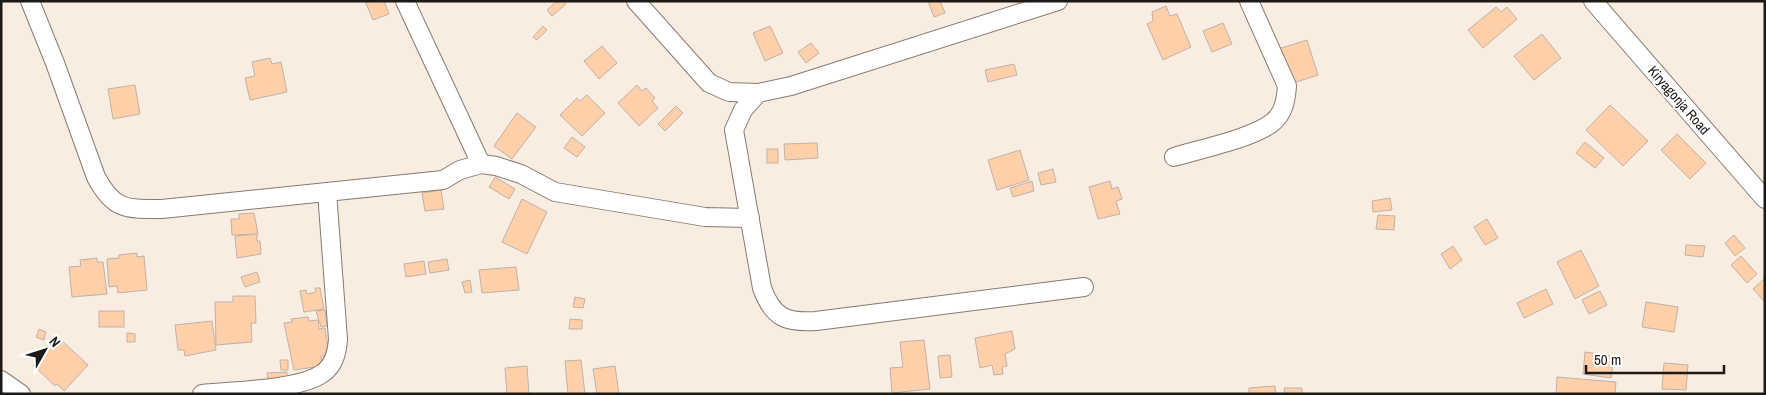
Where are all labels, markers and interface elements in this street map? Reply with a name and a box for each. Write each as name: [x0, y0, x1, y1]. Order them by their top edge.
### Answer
street label: Kiryagonja Road: [1644, 62, 1714, 138]
north arrow: [20, 325, 70, 375]
text: N: [45, 333, 65, 351]
scale bar: [1586, 342, 1724, 374]
text: 50 m: [1594, 349, 1621, 370]

